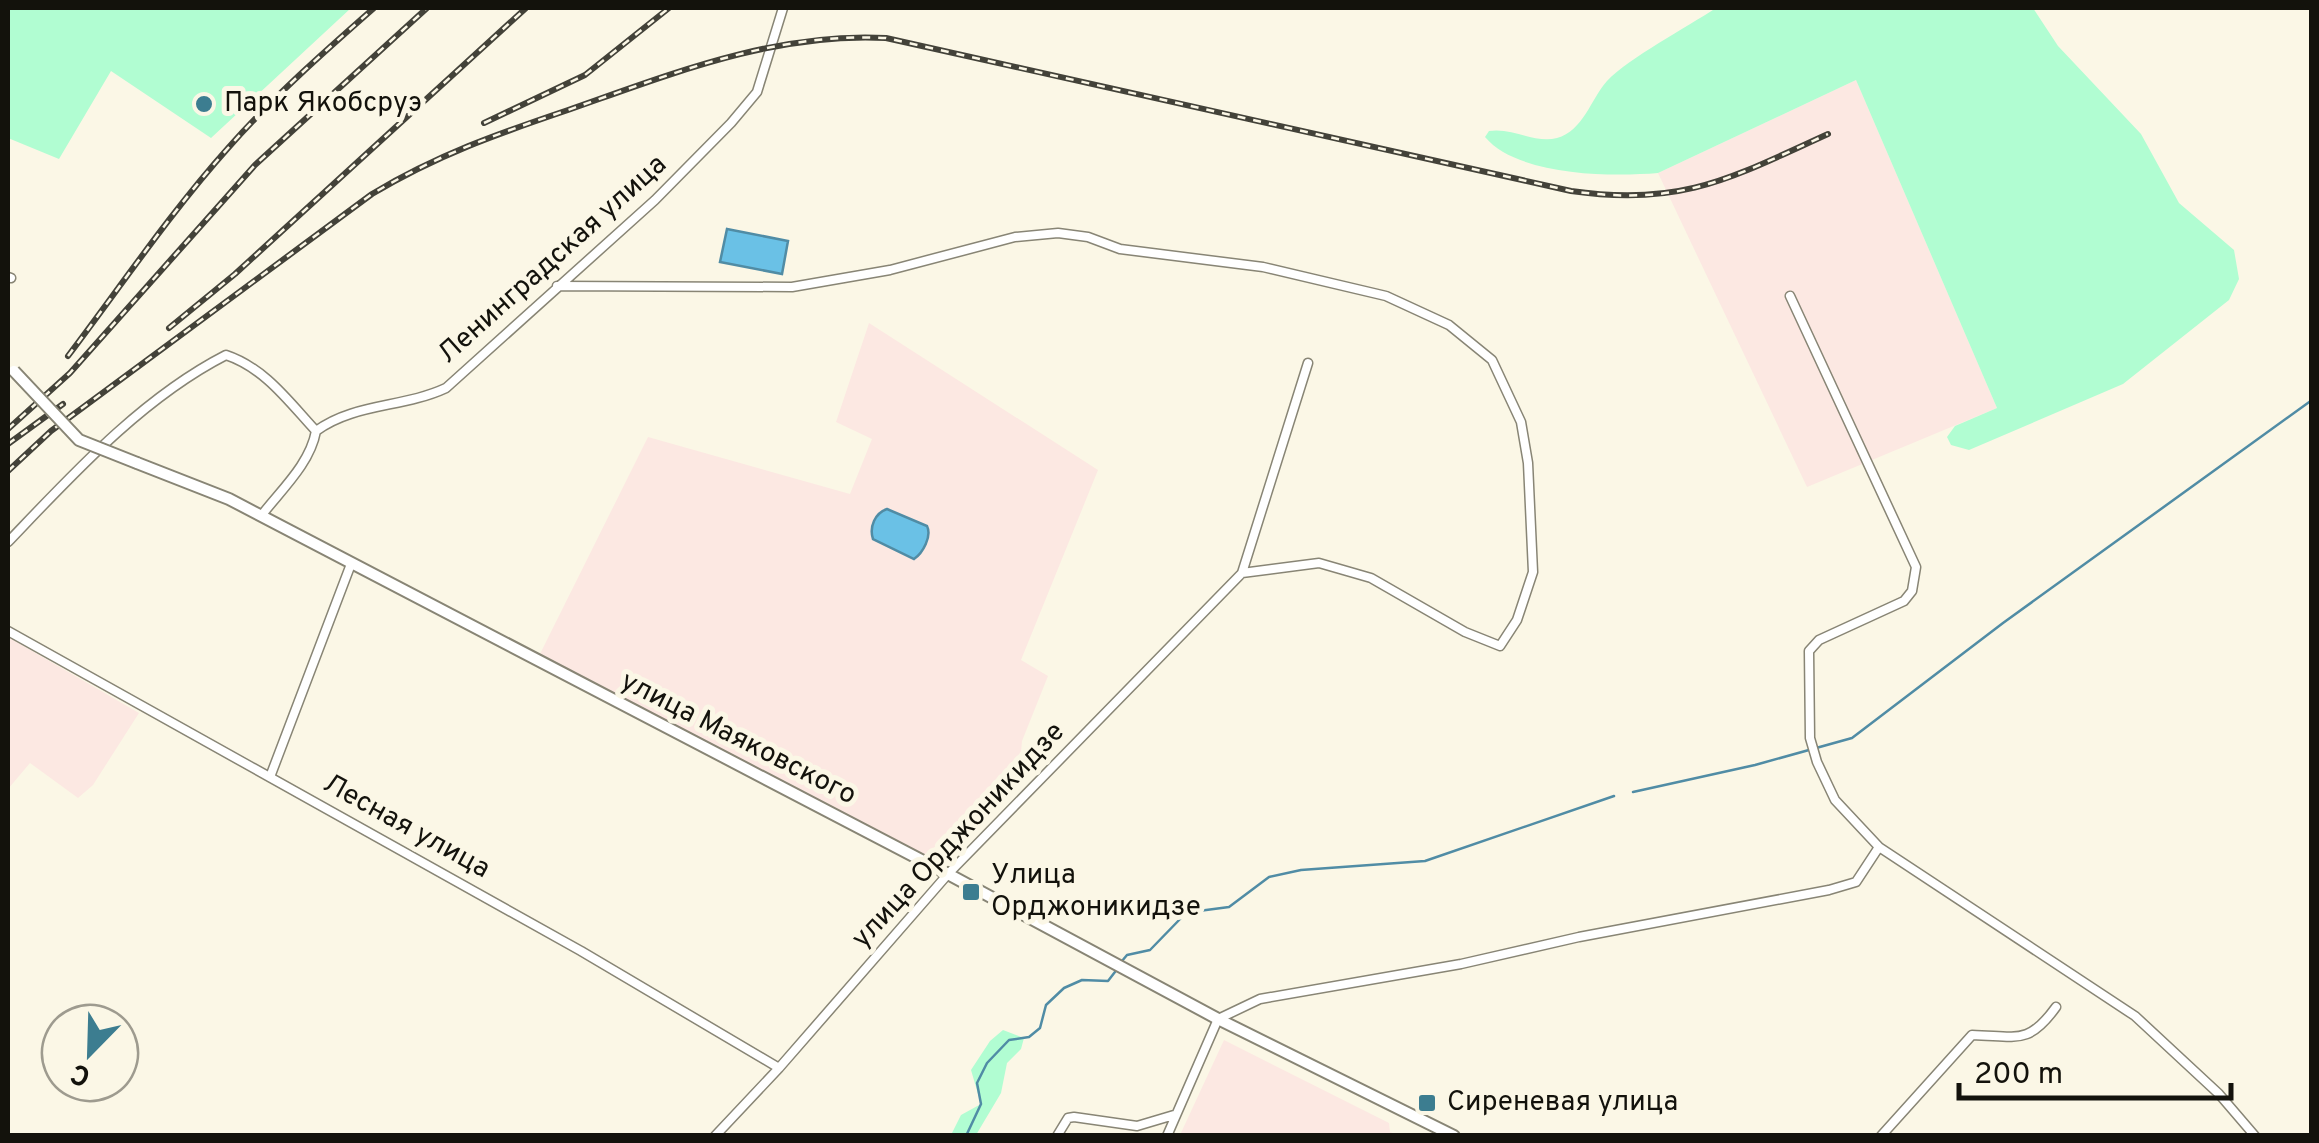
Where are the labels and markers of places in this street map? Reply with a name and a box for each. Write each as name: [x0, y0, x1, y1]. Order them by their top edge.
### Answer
place label: Парк Якобсруэ: [224, 86, 422, 122]
marker: Парк Якобсруэ: [193, 93, 215, 115]
place label: Улица Орджоникидзе: [991, 858, 1201, 926]
marker: Улица Орджоникидзе: [960, 881, 982, 903]
place label: Сиреневая улица: [1447, 1085, 1678, 1121]
marker: Сиреневая улица: [1416, 1092, 1438, 1114]

